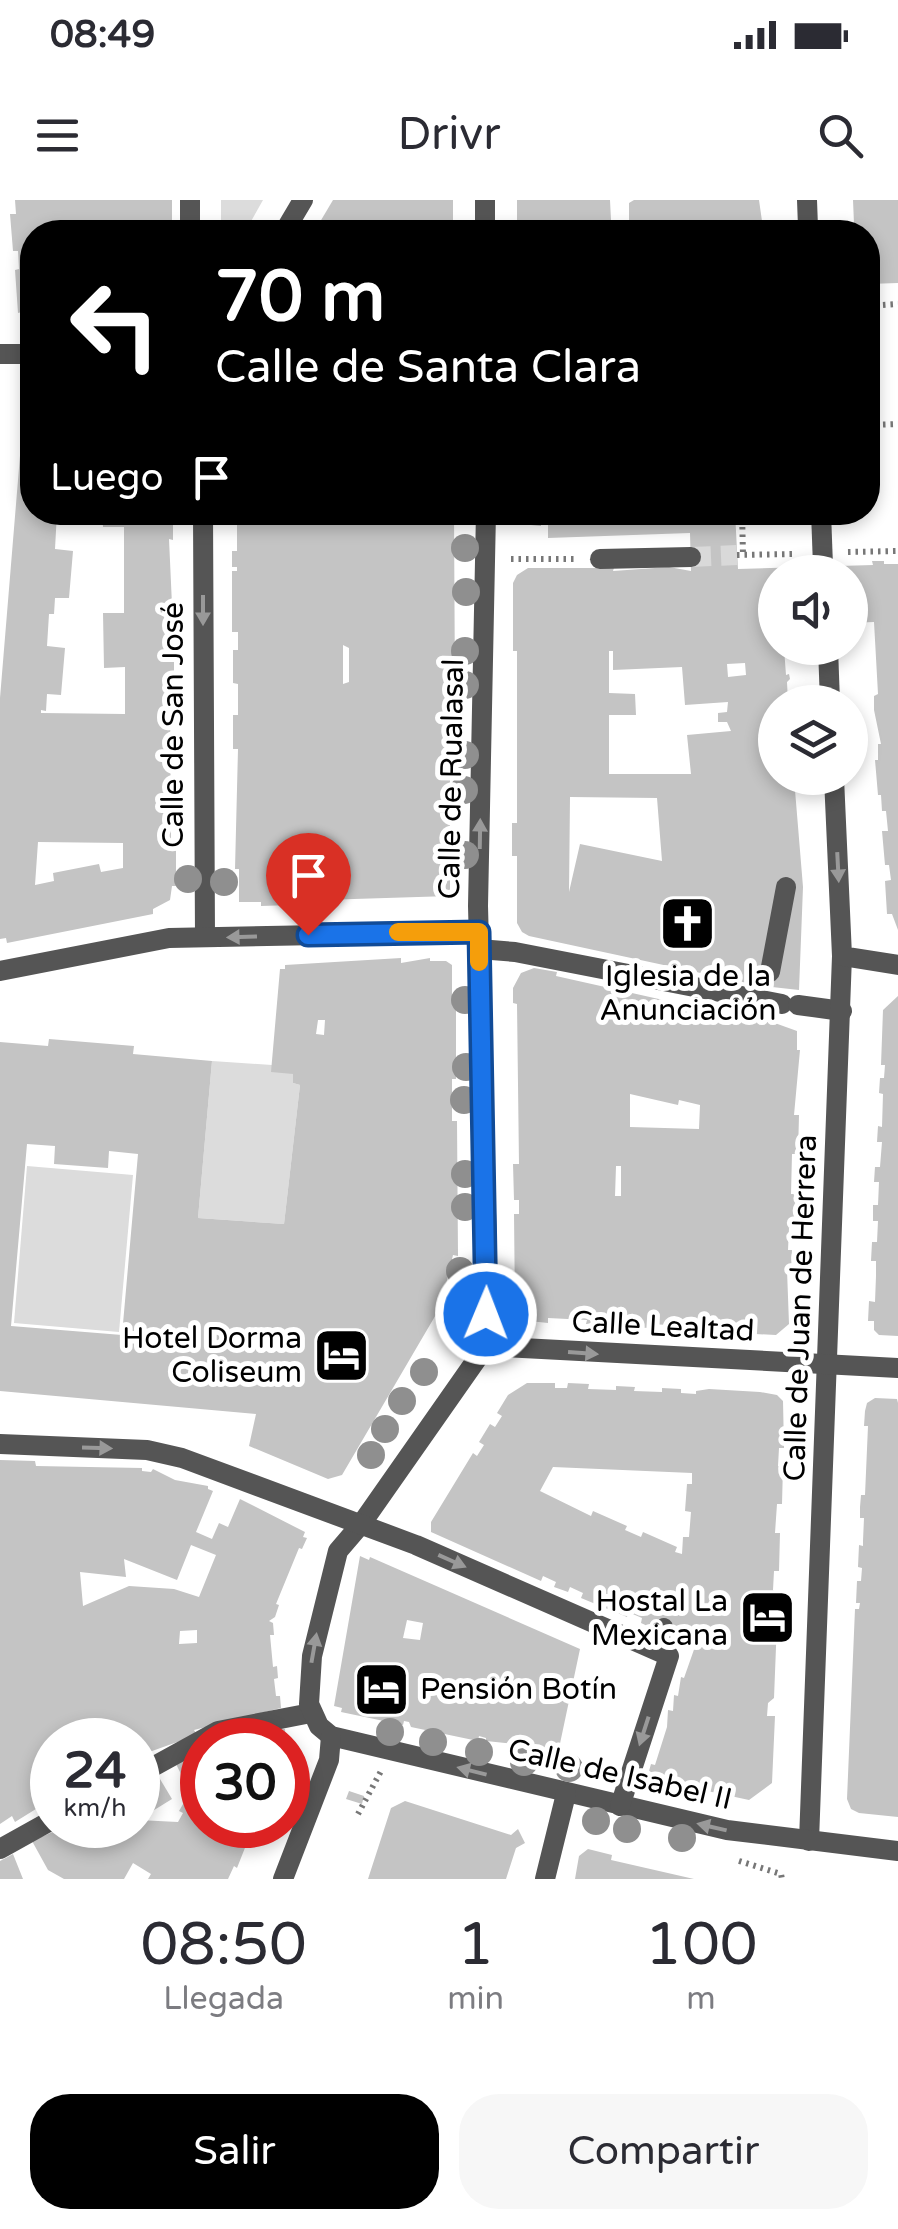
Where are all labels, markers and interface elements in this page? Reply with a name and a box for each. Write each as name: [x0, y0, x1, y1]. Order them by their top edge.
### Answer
text: 08:49: [50, 12, 155, 58]
icon: menu: [30, 108, 85, 163]
text: Drivr: [398, 108, 500, 162]
icon: search: [813, 108, 868, 163]
text: 70 m: [215, 256, 385, 340]
icon: left: [50, 260, 180, 390]
text: Calle de Santa Clara: [215, 341, 641, 395]
icon: arrive: [184, 450, 239, 505]
text: Luego: [50, 455, 164, 501]
map controls: [758, 555, 868, 795]
button: sound: [758, 555, 868, 665]
one-way arrow: [195, 594, 211, 626]
street label: Calle de San José: [155, 602, 192, 848]
street label: Calle de Rualasal: [431, 658, 472, 900]
button: layers: [758, 685, 868, 795]
one-way arrow: [472, 818, 488, 850]
pin: [266, 833, 351, 936]
icon: arrive: [281, 848, 336, 903]
one-way arrow: [830, 851, 846, 883]
church icon: Iglesia de la Anunciación: [658, 893, 718, 953]
one-way arrow: [225, 929, 257, 945]
place label: Iglesia de la Anunciación: [599, 958, 777, 1029]
street label: Calle de Juan de Herrera: [776, 1134, 825, 1482]
position arrow: [434, 1262, 538, 1366]
street label: Calle Lealtad: [570, 1303, 755, 1350]
place label: Hotel Dorma Coliseum: [122, 1320, 302, 1391]
hotel icon: Hotel Dorma Coliseum: [311, 1325, 371, 1385]
one-way arrow: [568, 1345, 600, 1361]
one-way arrow: [82, 1440, 114, 1456]
one-way arrow: [437, 1553, 467, 1569]
place label: Hostal La Mexicana: [591, 1583, 728, 1654]
hotel icon: Hostal La Mexicana: [737, 1588, 797, 1648]
one-way arrow: [307, 1632, 323, 1663]
hotel icon: Pensión Botín: [351, 1659, 411, 1719]
place label: Pensión Botín: [420, 1671, 617, 1708]
one-way arrow: [636, 1716, 651, 1746]
speed limit sign: 30: [180, 1718, 310, 1848]
street label: Calle de Isabel II: [504, 1731, 736, 1818]
text: 24: [64, 1741, 126, 1801]
one-way arrow: [456, 1763, 487, 1778]
text: km/h: [64, 1793, 126, 1823]
one-way arrow: [696, 1818, 727, 1834]
text: 08:50: [140, 1909, 307, 1981]
text: 1: [457, 1909, 494, 1981]
text: 100: [644, 1909, 758, 1981]
text: Llegada: [163, 1980, 284, 2018]
text: min: [447, 1980, 504, 2018]
text: m: [686, 1980, 716, 2018]
button: Salir: [30, 2094, 439, 2209]
button: Compartir: [459, 2094, 868, 2209]

